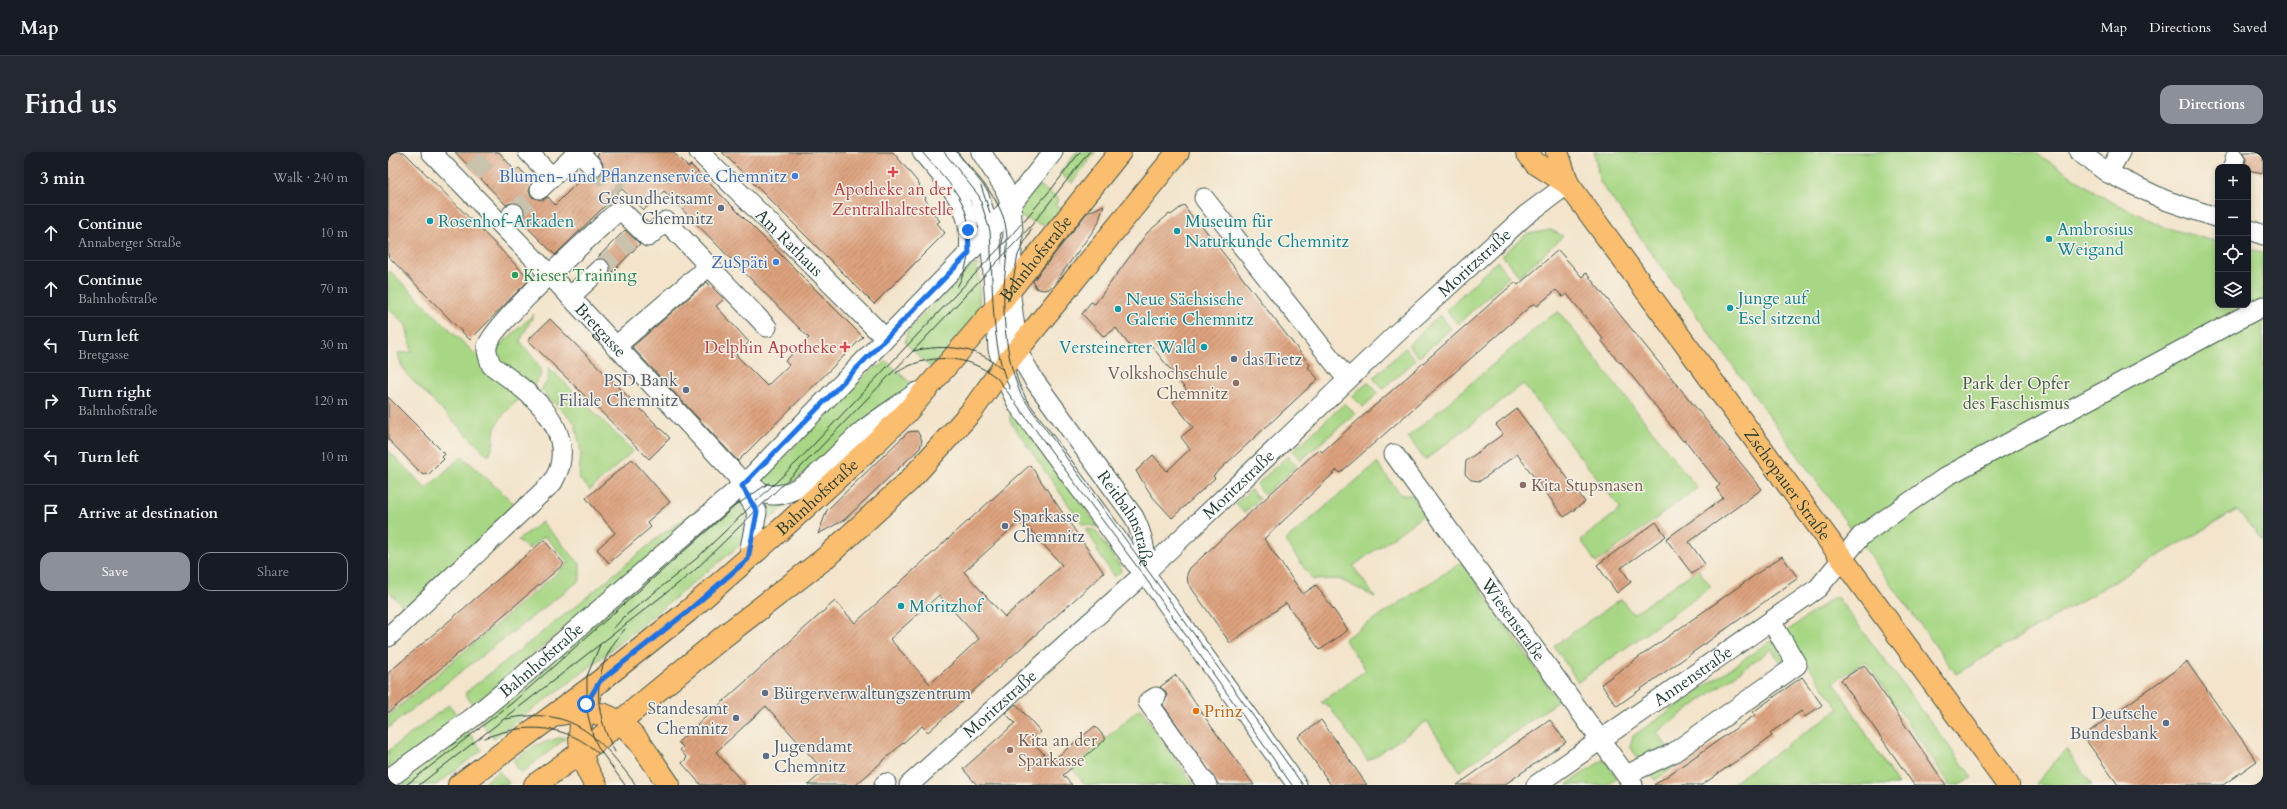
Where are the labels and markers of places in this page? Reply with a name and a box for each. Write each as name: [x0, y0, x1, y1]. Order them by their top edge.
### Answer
place label: Blumen- und Pflanzenservice Chemnitz: [499, 165, 787, 188]
marker: Apotheke an der Zentralhaltestelle: [888, 167, 898, 177]
marker: Blumen- und Pflanzenservice Chemnitz: [790, 171, 800, 181]
place label: Apotheke an der Zentralhaltestelle: [832, 178, 954, 221]
place label: Gesundheitsamt Chemnitz: [598, 187, 714, 230]
marker: Gesundheitsamt Chemnitz: [716, 203, 726, 213]
place label: Rosenhof-Arkaden: [438, 210, 575, 233]
place label: Museum für Naturkunde Chemnitz: [1185, 210, 1349, 253]
marker: Rosenhof-Arkaden: [425, 216, 435, 226]
place label: Ambrosius Weigand: [2056, 218, 2134, 261]
marker: Museum für Naturkunde Chemnitz: [1172, 226, 1182, 236]
marker: Ambrosius Weigand: [2044, 234, 2054, 244]
place label: ZuSpäti: [711, 251, 768, 274]
marker: ZuSpäti: [771, 257, 781, 267]
place label: Kieser Training: [523, 264, 637, 287]
marker: Kieser Training: [510, 270, 520, 280]
place label: Junge auf Esel sitzend: [1735, 287, 1821, 330]
place label: Neue Sächsische Galerie Chemnitz: [1126, 288, 1254, 331]
marker: Junge auf Esel sitzend: [1725, 303, 1735, 313]
marker: Neue Sächsische Galerie Chemnitz: [1113, 304, 1123, 314]
place label: Delphin Apotheke: [704, 336, 837, 359]
place label: Versteinerter Wald: [1059, 336, 1196, 359]
marker: Delphin Apotheke: [840, 342, 850, 352]
marker: Versteinerter Wald: [1199, 342, 1209, 352]
place label: dasTietz: [1242, 348, 1302, 371]
marker: dasTietz: [1229, 354, 1239, 364]
place label: Volkshochschule Chemnitz: [1107, 362, 1228, 405]
place label: PSD Bank Filiale Chemnitz: [559, 369, 679, 412]
marker: Volkshochschule Chemnitz: [1231, 378, 1241, 388]
marker: PSD Bank Filiale Chemnitz: [681, 385, 691, 395]
place label: Kita Stupsnasen: [1531, 474, 1644, 497]
marker: Kita Stupsnasen: [1518, 480, 1528, 490]
place label: Sparkasse Chemnitz: [1013, 505, 1085, 548]
marker: Sparkasse Chemnitz: [1000, 521, 1010, 531]
place label: Moritzhof: [909, 595, 985, 618]
marker: Moritzhof: [896, 601, 906, 611]
place label: Bürgerverwaltungszentrum: [773, 682, 972, 705]
marker: Bürgerverwaltungszentrum: [760, 688, 770, 698]
place label: Standesamt Chemnitz: [648, 697, 729, 740]
place label: Prinz: [1204, 700, 1243, 723]
place label: Deutsche Bundesbank: [2070, 702, 2159, 745]
marker: Prinz: [1191, 706, 1201, 716]
marker: Standesamt Chemnitz: [731, 713, 741, 723]
marker: Deutsche Bundesbank: [2161, 718, 2171, 728]
place label: Kita an der Sparkasse: [1018, 729, 1098, 772]
place label: Jugendamt Chemnitz: [771, 735, 853, 778]
marker: Kita an der Sparkasse: [1005, 745, 1015, 755]
marker: Jugendamt Chemnitz: [761, 751, 771, 761]

